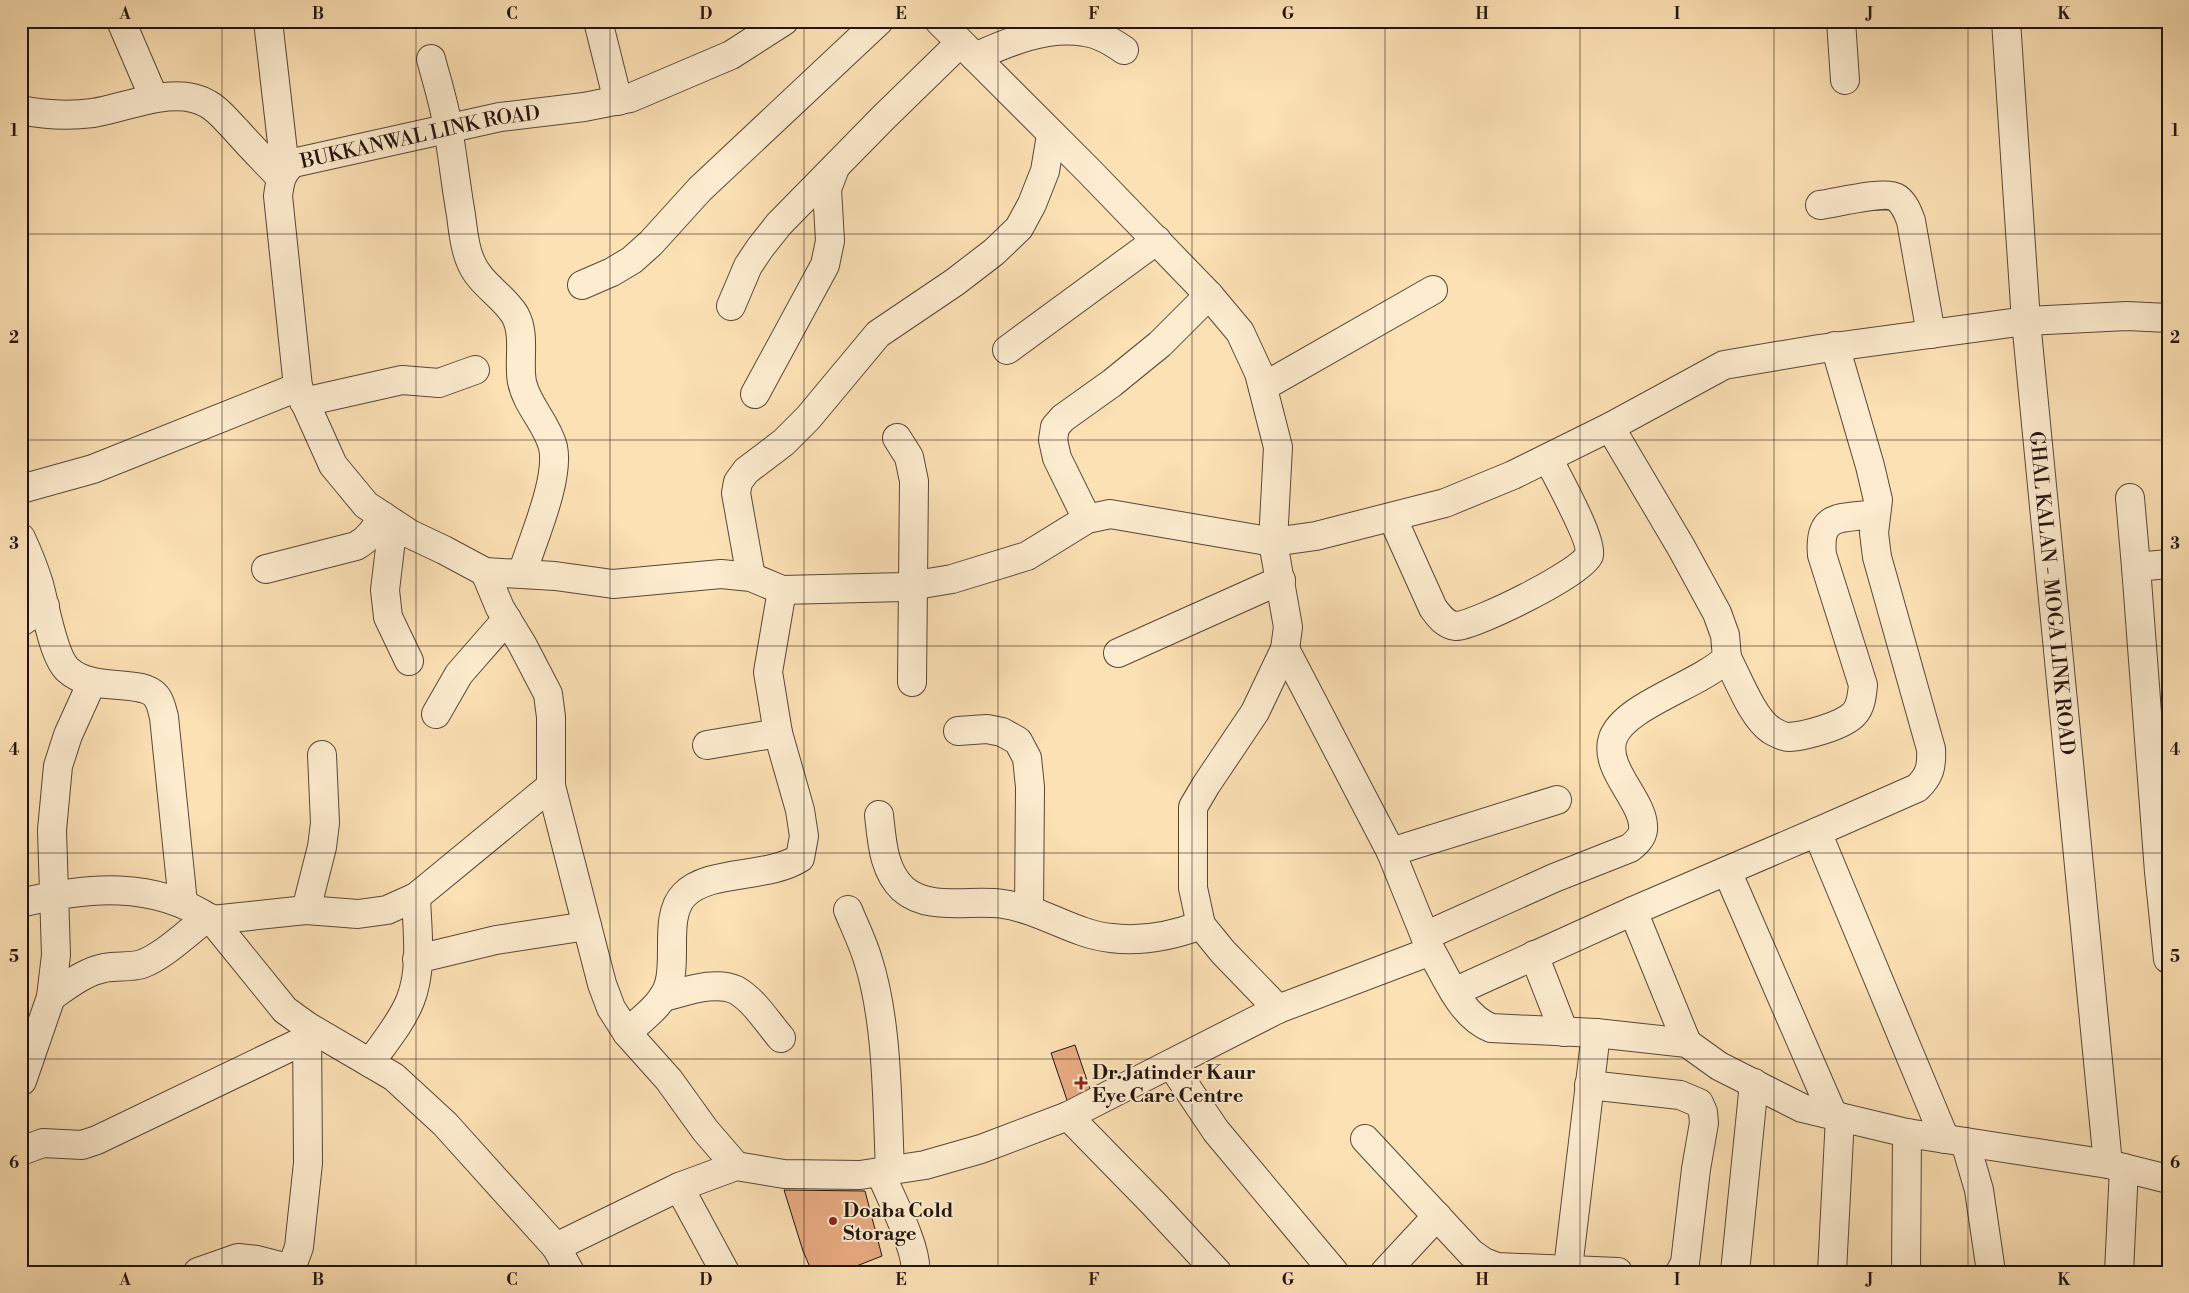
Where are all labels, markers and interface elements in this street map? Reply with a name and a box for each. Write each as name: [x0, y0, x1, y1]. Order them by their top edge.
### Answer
text: A: [118, 4, 131, 24]
text: B: [312, 4, 324, 24]
text: C: [506, 4, 518, 24]
text: D: [700, 4, 713, 24]
text: E: [895, 4, 907, 24]
text: F: [1088, 4, 1100, 24]
text: G: [1282, 4, 1295, 24]
text: H: [1475, 4, 1489, 24]
text: I: [1674, 4, 1680, 24]
text: J: [1865, 4, 1873, 24]
text: K: [2058, 4, 2072, 24]
street label: BUKKANWAL LINK ROAD: [297, 101, 542, 175]
text: 1: [10, 121, 18, 141]
text: 1: [2171, 121, 2179, 141]
text: 2: [9, 328, 19, 348]
text: 2: [2170, 328, 2180, 348]
street label: GHAL KALAN - MOGA LINK ROAD: [2023, 430, 2079, 756]
text: 3: [9, 534, 19, 554]
text: 3: [2170, 534, 2180, 554]
text: 4: [9, 740, 20, 760]
text: 4: [2170, 740, 2181, 760]
text: 5: [9, 947, 19, 967]
text: 5: [2170, 947, 2180, 967]
place label: Dr. Jatinder Kaur Eye Care Centre: [1092, 1061, 1256, 1109]
marker: Dr. Jatinder Kaur Eye Care Centre: [1074, 1076, 1088, 1090]
text: 6: [9, 1153, 19, 1173]
text: 6: [2170, 1153, 2180, 1173]
place label: Doaba Cold Storage: [843, 1199, 954, 1247]
marker: Doaba Cold Storage: [827, 1215, 839, 1227]
text: A: [118, 1270, 131, 1290]
text: B: [312, 1270, 324, 1290]
text: C: [506, 1270, 518, 1290]
text: D: [700, 1270, 713, 1290]
text: E: [895, 1270, 907, 1290]
text: F: [1088, 1270, 1100, 1290]
text: G: [1282, 1270, 1295, 1290]
text: H: [1475, 1270, 1489, 1290]
text: I: [1674, 1270, 1680, 1290]
text: J: [1865, 1270, 1873, 1290]
text: K: [2058, 1270, 2072, 1290]

